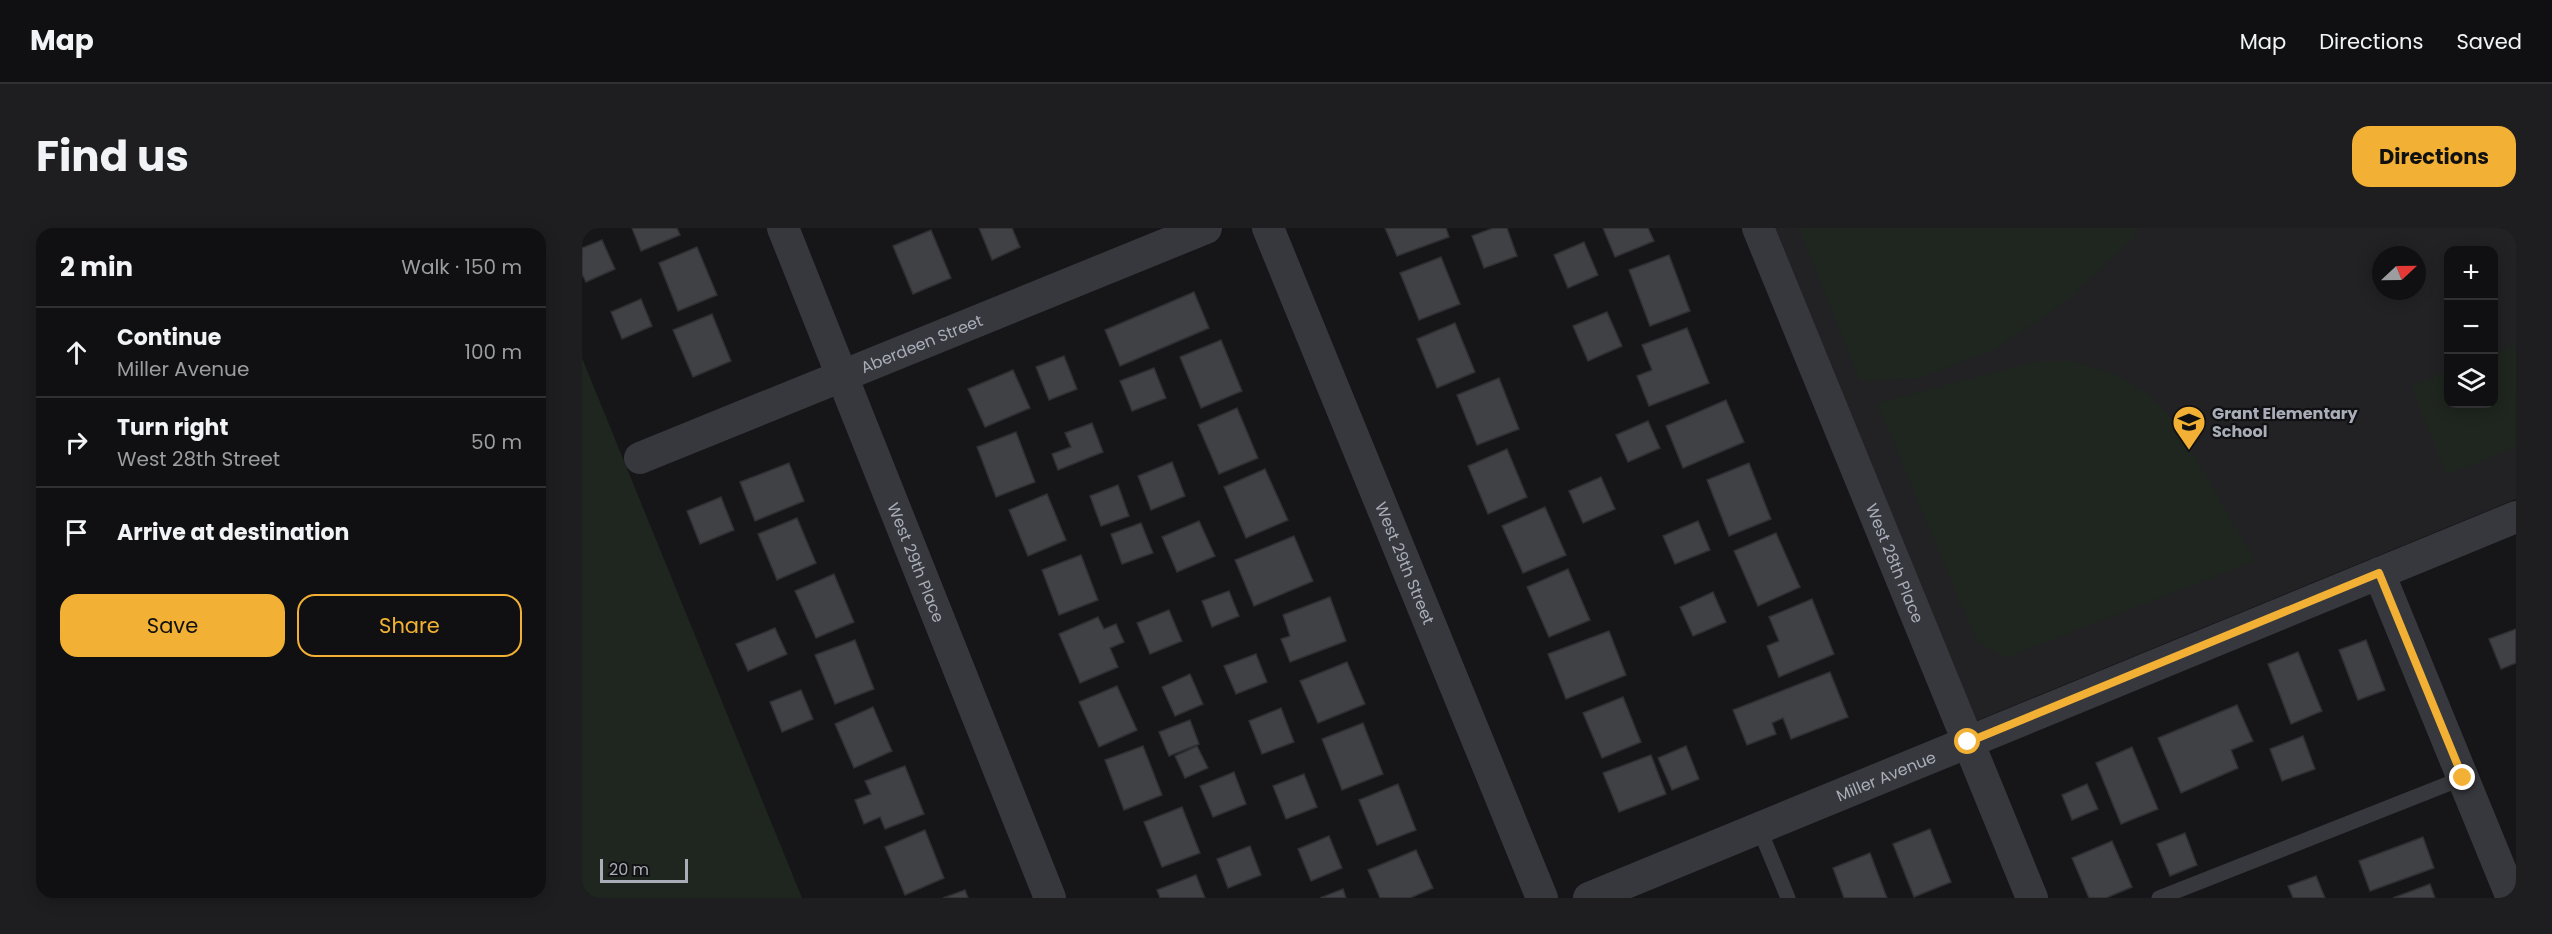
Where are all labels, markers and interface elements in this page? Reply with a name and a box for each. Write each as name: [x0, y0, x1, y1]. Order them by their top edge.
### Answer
text: Map: [30, 21, 94, 60]
text: Map: [2240, 27, 2286, 56]
text: Directions: [2319, 27, 2423, 56]
text: Saved: [2456, 27, 2522, 56]
button: Directions: [2352, 126, 2516, 187]
text: Find us: [36, 127, 189, 186]
north arrow: [2372, 246, 2426, 300]
map controls: [2444, 246, 2498, 408]
button: +: [2444, 246, 2498, 300]
text: 2 min: [60, 249, 133, 285]
text: Walk · 150 m: [401, 253, 522, 281]
button: −: [2444, 300, 2498, 354]
street label: Aberdeen Street: [857, 308, 986, 379]
text: Continue: [117, 322, 221, 353]
icon: ahead: [60, 336, 93, 369]
text: 100 m: [465, 338, 522, 366]
button: layers: [2444, 354, 2498, 408]
text: Miller Avenue: [117, 355, 249, 383]
place label: Grant Elementary School: [2212, 402, 2359, 443]
school or university icon: Grant Elementary School: [2171, 404, 2207, 451]
text: Turn right: [117, 412, 228, 443]
icon: right: [60, 426, 93, 459]
text: 50 m: [471, 428, 522, 456]
text: West 28th Street: [117, 445, 280, 473]
street label: West 29th Street: [1370, 498, 1440, 628]
street label: West 29th Place: [882, 499, 951, 626]
street label: West 28th Place: [1860, 500, 1930, 626]
icon: arrive: [60, 516, 93, 549]
text: Arrive at destination: [117, 517, 349, 548]
button: Save: [60, 594, 285, 657]
button: Share: [297, 594, 522, 657]
route start: [1954, 728, 1980, 754]
street label: Miller Avenue: [1833, 745, 1939, 807]
route end: [2449, 764, 2475, 790]
scale bar: [600, 856, 688, 884]
text: 20 m: [609, 858, 649, 881]

